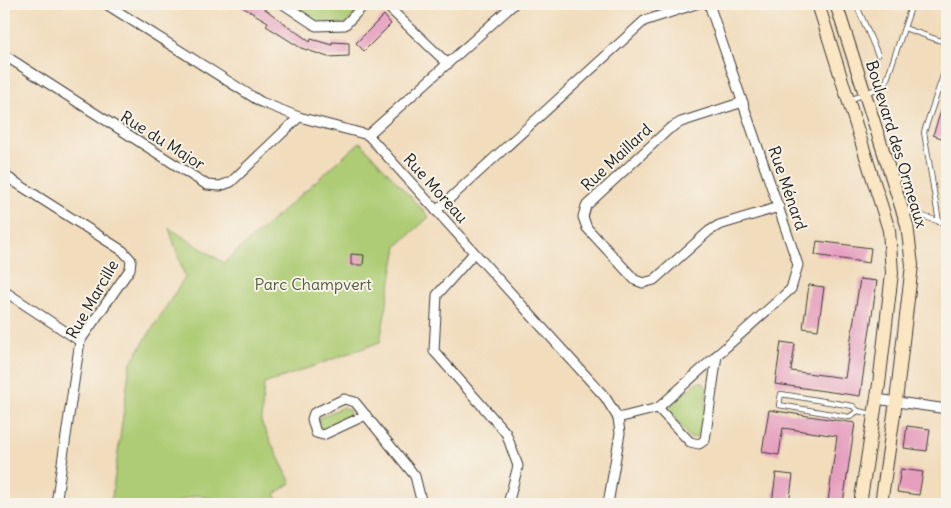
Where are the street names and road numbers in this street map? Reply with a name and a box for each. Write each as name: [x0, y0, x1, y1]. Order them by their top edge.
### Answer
street label: Boulevard des Ormeaux: [862, 58, 932, 230]
street label: Rue du Major: [117, 106, 209, 174]
street label: Rue Maillard: [576, 119, 656, 195]
street label: Rue Ménard: [764, 143, 812, 233]
street label: Rue Moreau: [400, 149, 472, 227]
street label: Rue Marcille: [61, 256, 123, 342]

